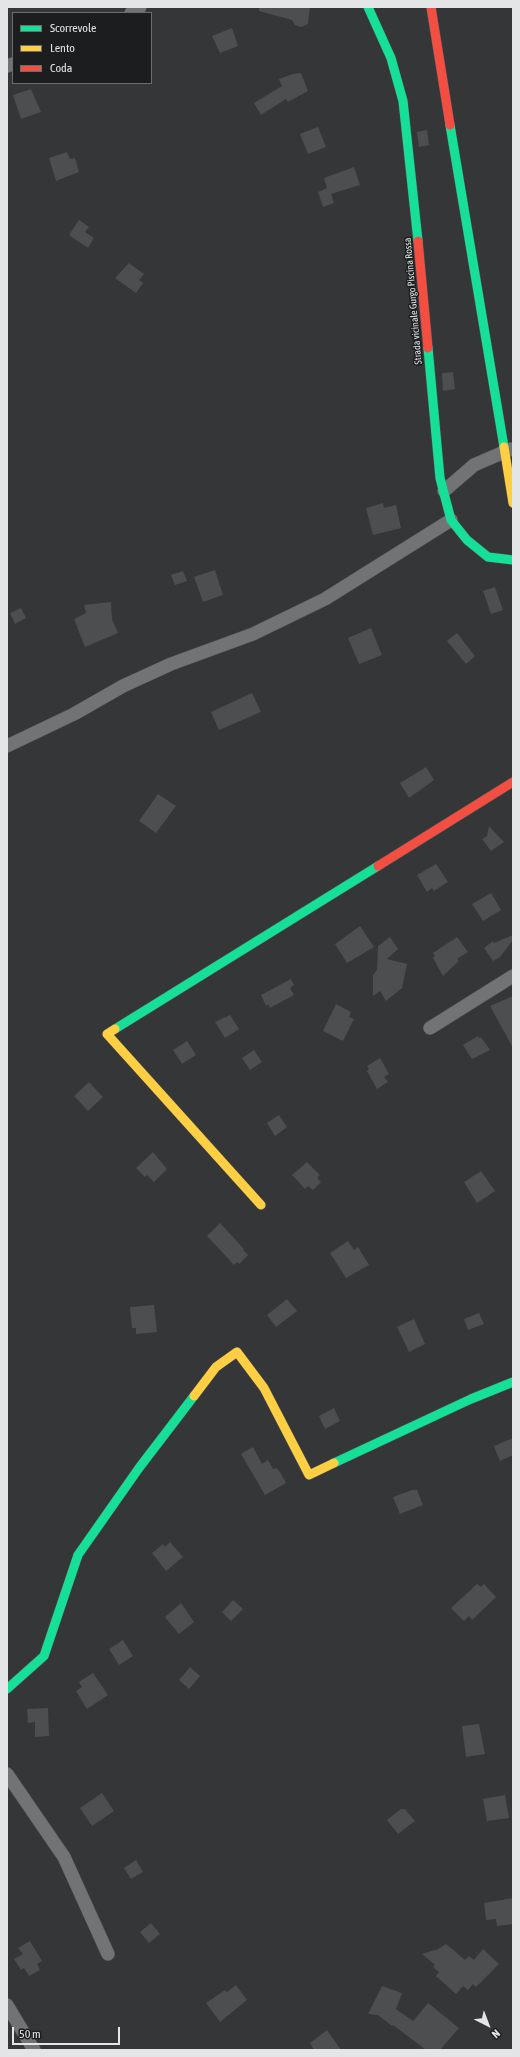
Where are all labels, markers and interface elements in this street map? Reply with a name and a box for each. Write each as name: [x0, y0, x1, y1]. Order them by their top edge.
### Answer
legend: [12, 12, 152, 84]
text: Scorrevole: [50, 21, 97, 35]
text: Lento: [50, 41, 75, 55]
text: Coda: [50, 61, 72, 75]
street label: Strada vicinale Gurgo Piscina Rossa: [401, 237, 425, 365]
north arrow: [468, 2005, 508, 2045]
scale bar: [14, 2019, 122, 2045]
text: 50 m: [19, 2027, 41, 2041]
text: N: [490, 2027, 502, 2041]

